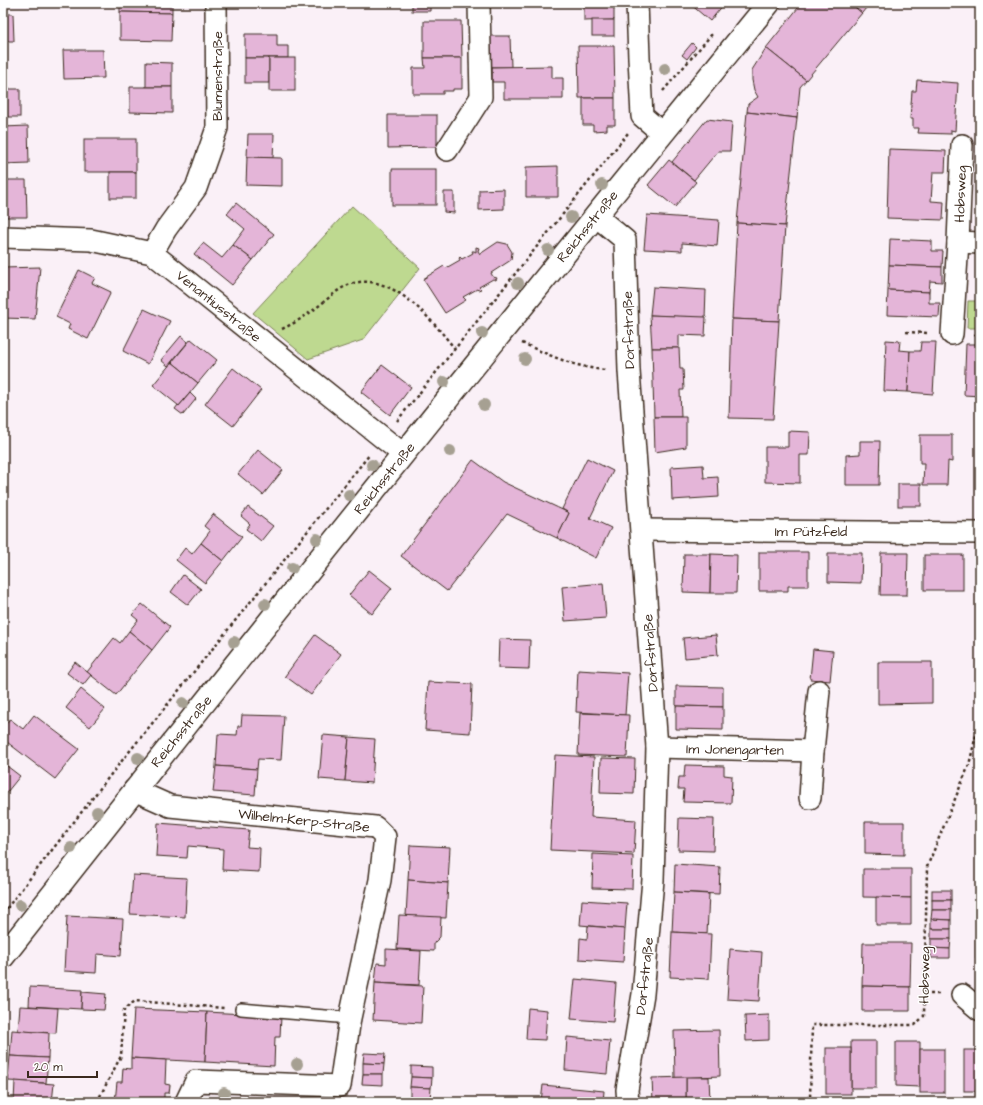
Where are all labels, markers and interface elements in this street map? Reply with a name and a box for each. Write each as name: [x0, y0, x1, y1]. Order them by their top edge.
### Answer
street label: Blumenstraße: [208, 31, 228, 121]
street label: Hobsweg: [950, 165, 972, 223]
street label: Reichsstraße: [552, 186, 623, 267]
street label: Venantiusstraße: [171, 266, 266, 348]
street label: Dorfstraße: [618, 290, 640, 369]
street label: Reichsstraße: [349, 438, 420, 519]
street label: Im Pützfeld: [775, 522, 847, 542]
street label: Dorfstraße: [638, 613, 664, 693]
street label: Reichsstraße: [146, 691, 217, 772]
street label: Im Jonengarten: [686, 739, 784, 761]
street label: Wilhelm-Kerp-Straße: [237, 804, 371, 838]
street label: Dorfstraße: [631, 936, 659, 1016]
street label: Hobsweg: [915, 946, 935, 1004]
scale bar: [28, 1053, 97, 1079]
text: 20 m: [34, 1059, 63, 1076]

